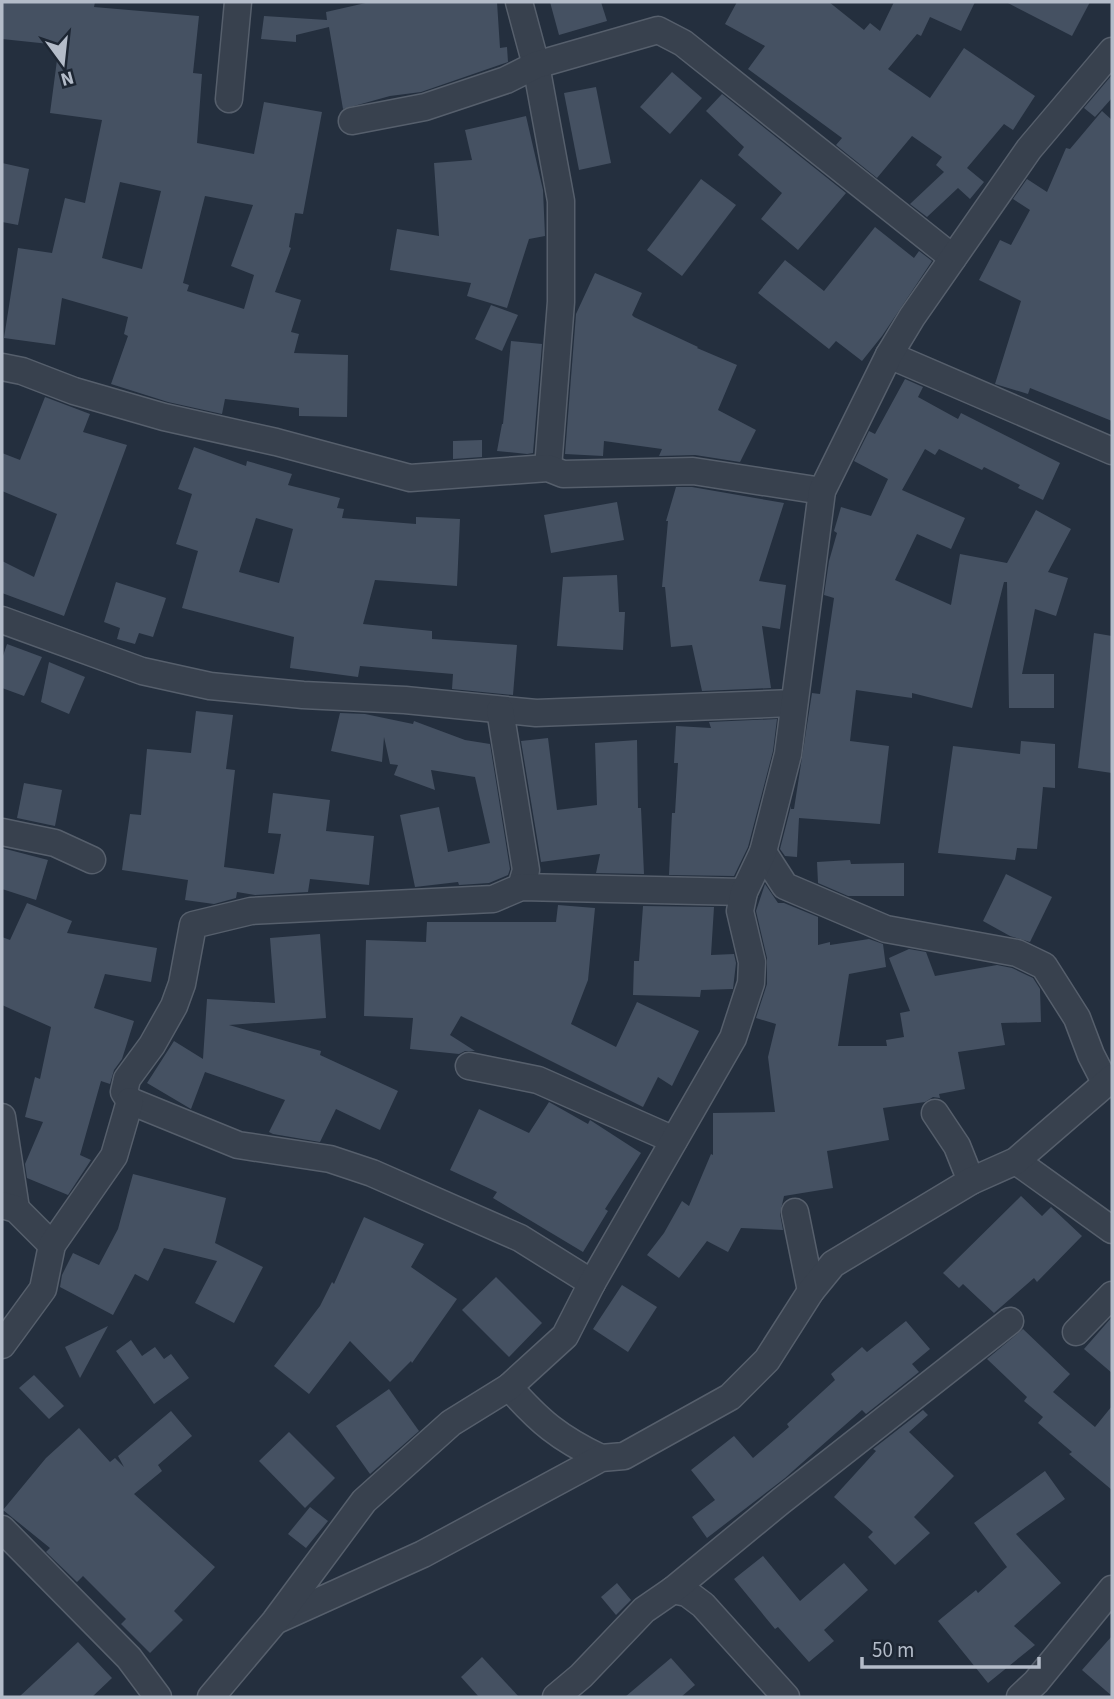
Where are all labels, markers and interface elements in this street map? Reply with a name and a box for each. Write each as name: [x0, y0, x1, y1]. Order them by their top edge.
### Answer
north arrow: [28, 28, 98, 98]
text: N: [57, 63, 77, 93]
scale bar: [862, 1626, 1039, 1670]
text: 50 m: [872, 1635, 914, 1665]

